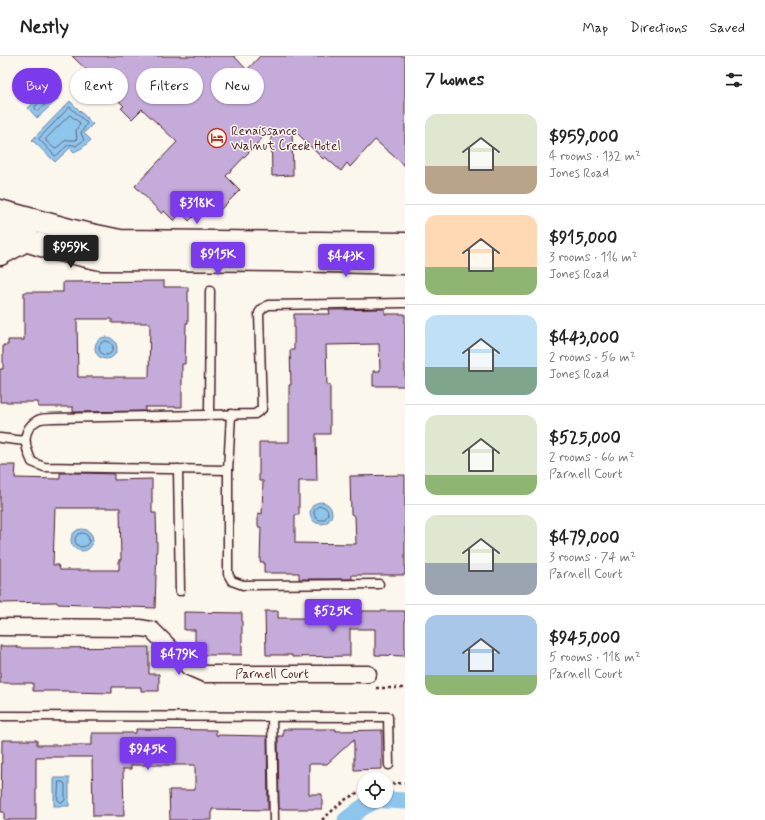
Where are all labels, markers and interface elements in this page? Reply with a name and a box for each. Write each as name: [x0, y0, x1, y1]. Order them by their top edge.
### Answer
text: Nestly: [20, 15, 69, 40]
text: Map: [582, 19, 608, 37]
text: Directions: [630, 19, 688, 37]
text: Saved: [710, 19, 745, 37]
chip: Buy: [12, 68, 62, 104]
chip: Rent: [70, 68, 128, 104]
chip: Filters: [136, 68, 203, 104]
chip: New: [211, 68, 264, 104]
text: 7 homes: [425, 69, 484, 91]
icon: filters: [723, 69, 745, 91]
place label: Renaissance Walnut Creek Hotel: [231, 123, 341, 155]
text: $959,000: [549, 126, 618, 148]
hotel icon: Renaissance Walnut Creek Hotel: [206, 127, 228, 149]
icon: home: [457, 130, 505, 178]
text: 4 rooms · 132 m²: [549, 148, 641, 165]
text: Jones Road: [549, 165, 609, 182]
pin: $318K: [169, 191, 225, 225]
text: $318K: [179, 195, 215, 212]
text: $915,000: [549, 227, 617, 249]
icon: home: [457, 231, 505, 279]
pin: $959K: [43, 235, 99, 269]
text: $959K: [53, 239, 89, 256]
pin: $915K: [190, 242, 246, 276]
pin: $443K: [318, 244, 374, 278]
text: $915K: [200, 246, 236, 263]
text: $443K: [327, 248, 365, 265]
text: 3 rooms · 116 m²: [549, 249, 638, 266]
text: Jones Road: [549, 266, 609, 283]
text: $443,000: [549, 327, 619, 349]
icon: home: [457, 331, 505, 379]
text: 2 rooms · 56 m²: [549, 349, 636, 366]
text: Jones Road: [549, 366, 609, 383]
text: $525,000: [549, 427, 621, 449]
icon: home: [457, 431, 505, 479]
text: 2 rooms · 66 m²: [549, 449, 634, 466]
text: Parnell Court: [549, 466, 623, 483]
text: $479,000: [549, 527, 620, 549]
icon: home: [457, 531, 505, 579]
text: 3 rooms · 74 m²: [549, 549, 636, 566]
text: Parnell Court: [549, 566, 623, 583]
pin: $525K: [305, 599, 361, 633]
text: $525K: [314, 603, 352, 620]
text: $945,000: [549, 627, 620, 649]
icon: home: [457, 631, 505, 679]
pin: $479K: [151, 642, 207, 676]
text: $479K: [160, 646, 198, 663]
text: 5 rooms · 118 m²: [549, 649, 640, 666]
street label: Parnell Court: [235, 666, 309, 683]
text: Parnell Court: [549, 666, 623, 683]
pin: $945K: [120, 737, 176, 771]
text: $945K: [129, 741, 167, 758]
map controls: [357, 772, 393, 808]
button: locate: [357, 772, 393, 808]

